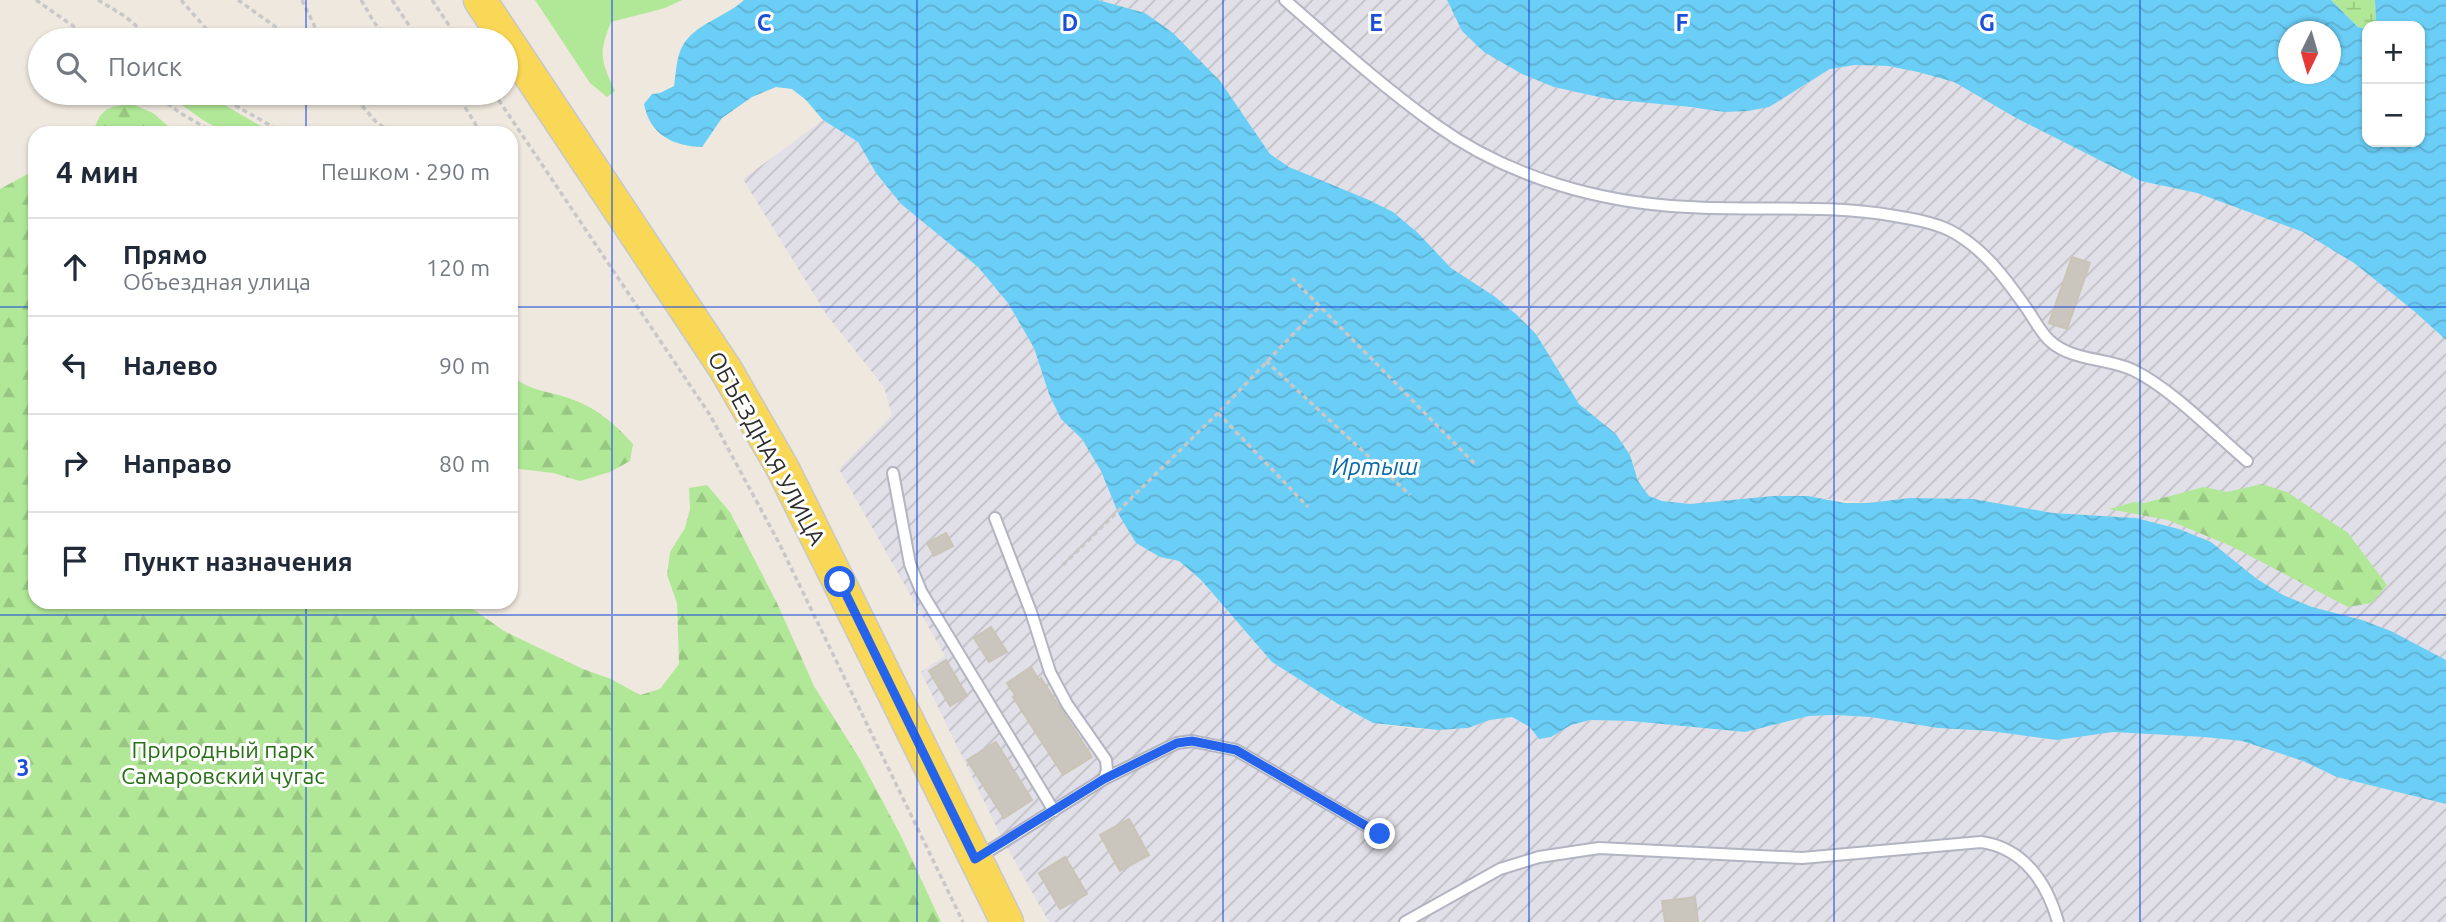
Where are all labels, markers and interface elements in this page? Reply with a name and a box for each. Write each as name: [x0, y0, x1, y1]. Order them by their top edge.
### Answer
text: C: [757, 10, 772, 35]
text: D: [1062, 10, 1078, 35]
text: E: [1369, 10, 1383, 35]
text: F: [1676, 10, 1689, 35]
text: G: [1979, 10, 1995, 35]
north arrow: [2278, 21, 2341, 84]
map controls: [2362, 21, 2425, 147]
button: +: [2362, 21, 2425, 84]
search box: [28, 28, 518, 105]
icon: search: [52, 48, 90, 86]
text: Поиск: [108, 52, 182, 81]
button: −: [2362, 84, 2425, 147]
text: 4 мин: [56, 155, 139, 189]
text: Пешком · 290 m: [321, 159, 490, 184]
text: Прямо: [123, 240, 207, 269]
icon: ahead: [56, 248, 94, 286]
text: 120 m: [426, 255, 490, 280]
text: Объездная улица: [123, 269, 311, 294]
icon: left: [56, 346, 94, 384]
street label: ОБЪЕЗДНАЯ УЛИЦА: [703, 347, 831, 549]
text: Налево: [123, 351, 218, 380]
text: 90 m: [439, 353, 490, 378]
icon: right: [56, 444, 94, 482]
text: Направо: [123, 449, 232, 478]
text: 80 m: [439, 451, 490, 476]
water label: Иртыш: [1332, 453, 1419, 480]
icon: arrive: [56, 542, 94, 580]
text: Пункт назначения: [123, 547, 353, 576]
route start: [824, 566, 855, 597]
park label: Природный парк Самаровский чугас: [121, 737, 325, 788]
text: 3: [17, 755, 29, 780]
route end: [1364, 818, 1395, 849]

